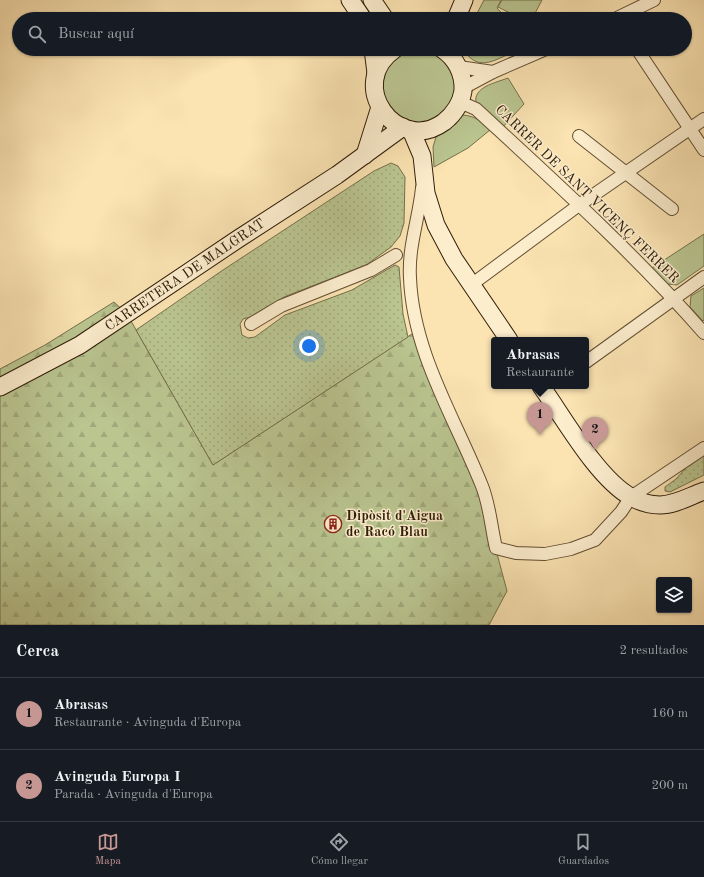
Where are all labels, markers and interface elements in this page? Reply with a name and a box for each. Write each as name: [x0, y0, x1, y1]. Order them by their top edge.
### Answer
search box: [12, 12, 692, 56]
icon: search: [26, 23, 48, 45]
text: Buscar aquí: [58, 27, 134, 42]
street label: CARRER DE SANT VICENÇ FERRER: [492, 102, 682, 286]
street label: CARRETERA DE MALGRAT: [103, 216, 267, 334]
your location: [299, 336, 319, 356]
popup: [491, 337, 589, 389]
text: Abrasas: [506, 348, 560, 363]
text: Restaurante: [506, 366, 574, 379]
pin: 1: [527, 402, 553, 435]
pin: 2: [582, 417, 608, 450]
place label: Dipòsit d'Aigua de Racó Blau: [346, 509, 443, 539]
building icon: Dipòsit d'Aigua de Racó Blau: [323, 514, 343, 534]
map controls: [656, 577, 692, 613]
button: layers: [656, 577, 692, 613]
text: Cerca: [16, 643, 59, 660]
text: 2 resultados: [620, 644, 688, 657]
text: Abrasas: [54, 698, 108, 713]
text: 1: [25, 707, 33, 720]
text: 160 m: [651, 707, 688, 720]
text: Restaurante · Avinguda d'Europa: [54, 716, 241, 729]
text: Avinguda Europa I: [54, 770, 180, 785]
text: 2: [25, 779, 33, 792]
text: 200 m: [651, 779, 688, 792]
text: Parada · Avinguda d'Europa: [54, 788, 213, 801]
tab: Mapa: [95, 831, 121, 869]
tab: Cómo llegar: [311, 831, 368, 869]
tab: Guardados: [558, 831, 609, 869]

